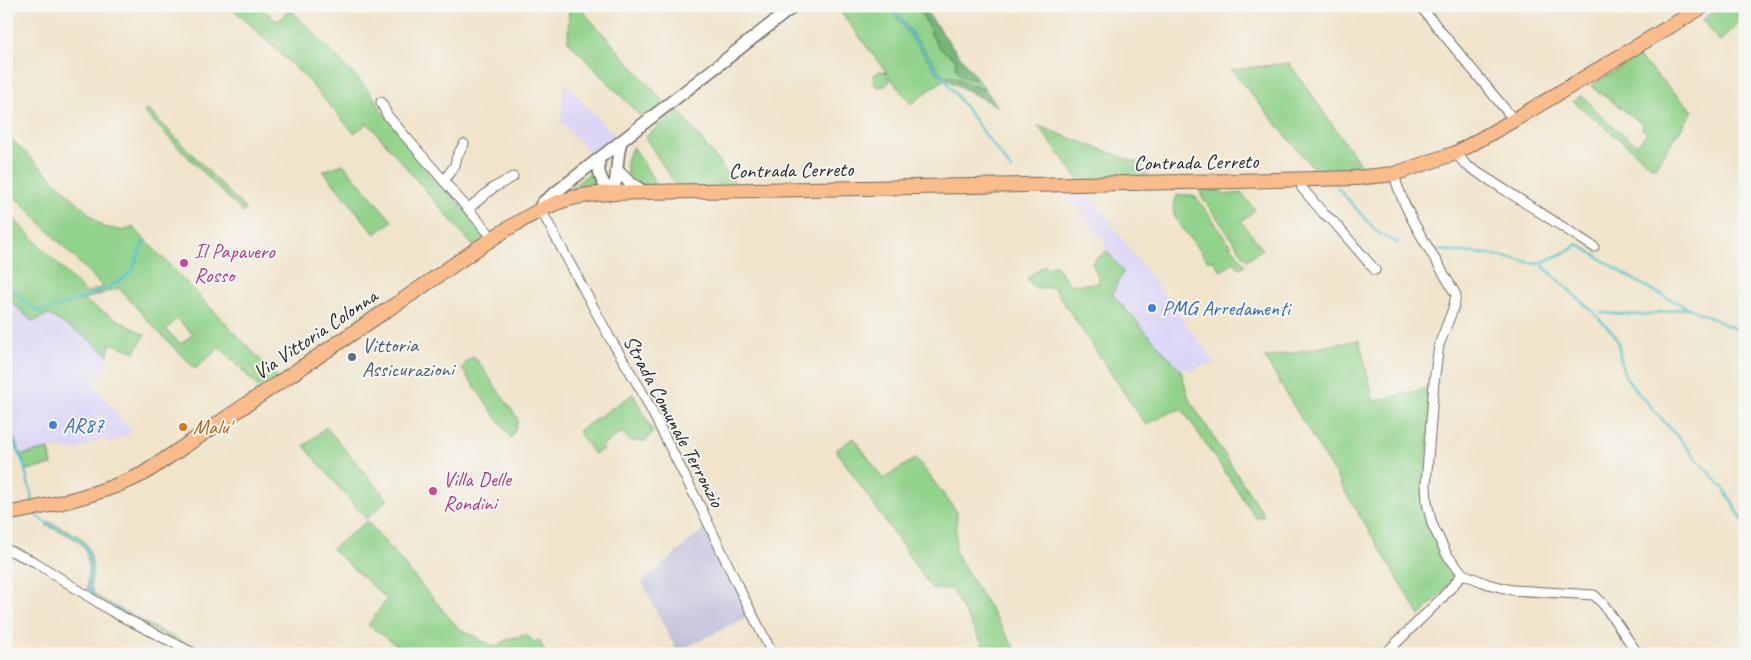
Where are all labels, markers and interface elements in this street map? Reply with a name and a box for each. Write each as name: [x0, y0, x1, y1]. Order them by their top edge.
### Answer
street label: Contrada Cerreto: [1133, 148, 1260, 176]
street label: Contrada Cerreto: [728, 156, 855, 184]
place label: Il Papavero Rosso: [194, 238, 276, 288]
marker: Il Papavero Rosso: [178, 257, 190, 269]
street label: Via Vittoria Colonna: [248, 282, 384, 385]
place label: PMG Arredamenti: [1162, 295, 1293, 321]
marker: PMG Arredamenti: [1146, 302, 1158, 314]
street label: Strada Comunale Terronzio: [618, 331, 731, 513]
place label: Vittoria Assicurazioni: [362, 332, 457, 382]
marker: Vittoria Assicurazioni: [346, 351, 358, 363]
place label: AR87: [63, 412, 105, 438]
place label: Malu': [193, 414, 236, 440]
marker: AR87: [47, 419, 59, 431]
marker: Malu': [177, 421, 189, 433]
place label: Villa Delle Rondini: [443, 466, 513, 516]
marker: Villa Delle Rondini: [427, 485, 439, 497]

